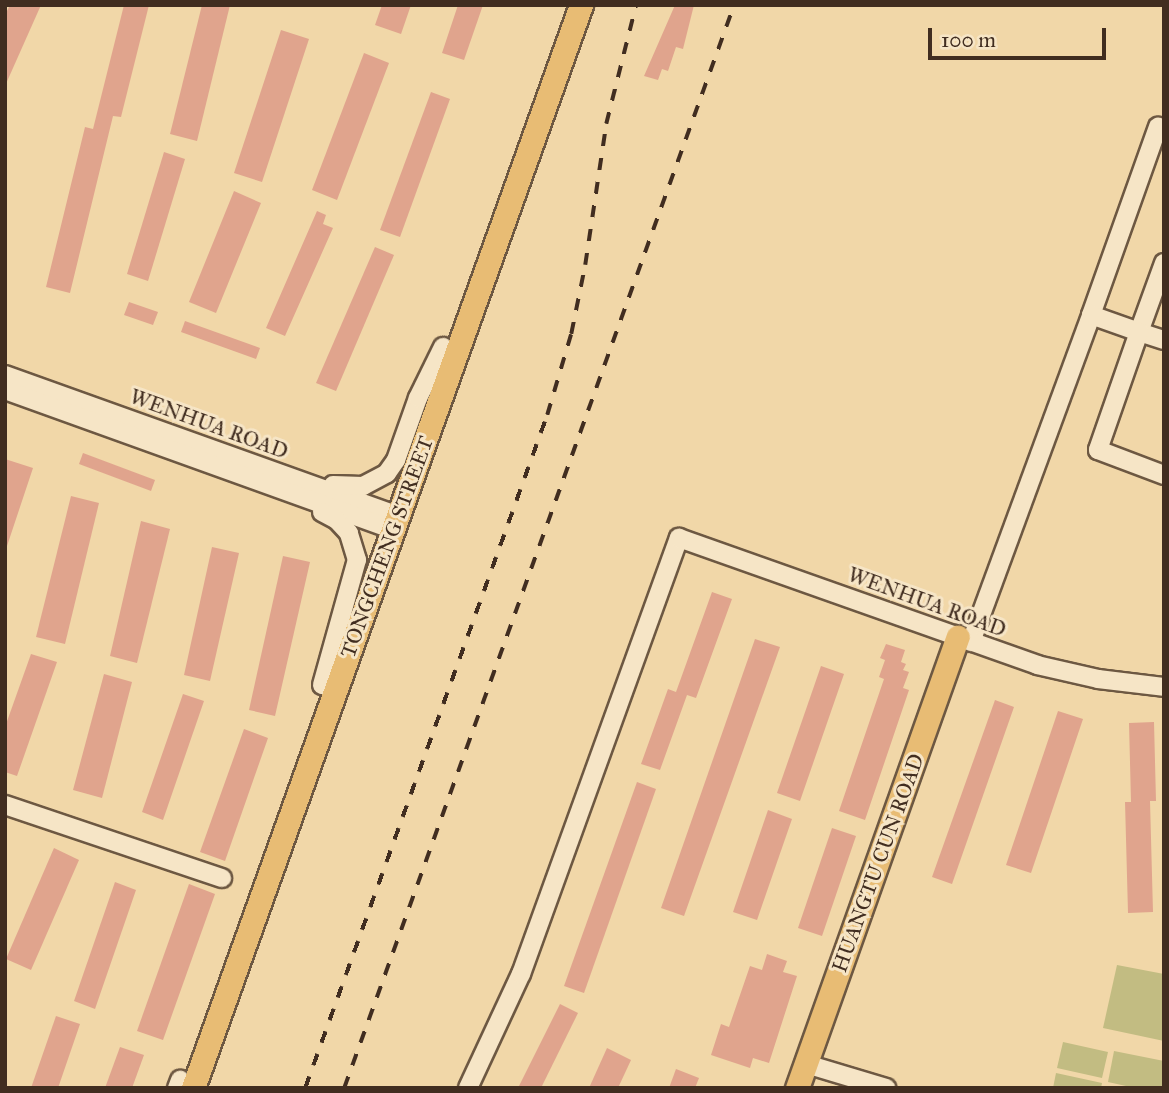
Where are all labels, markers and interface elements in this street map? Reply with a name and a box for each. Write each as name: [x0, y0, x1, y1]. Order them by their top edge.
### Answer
scale bar: [931, 14, 1110, 58]
text: 100 m: [941, 27, 996, 53]
street label: WENHUA ROAD: [127, 384, 291, 464]
street label: TONGCHENG STREET: [335, 433, 439, 661]
street label: WENHUA ROAD: [845, 562, 1009, 642]
street label: HUANGTU CUN ROAD: [827, 750, 929, 976]

